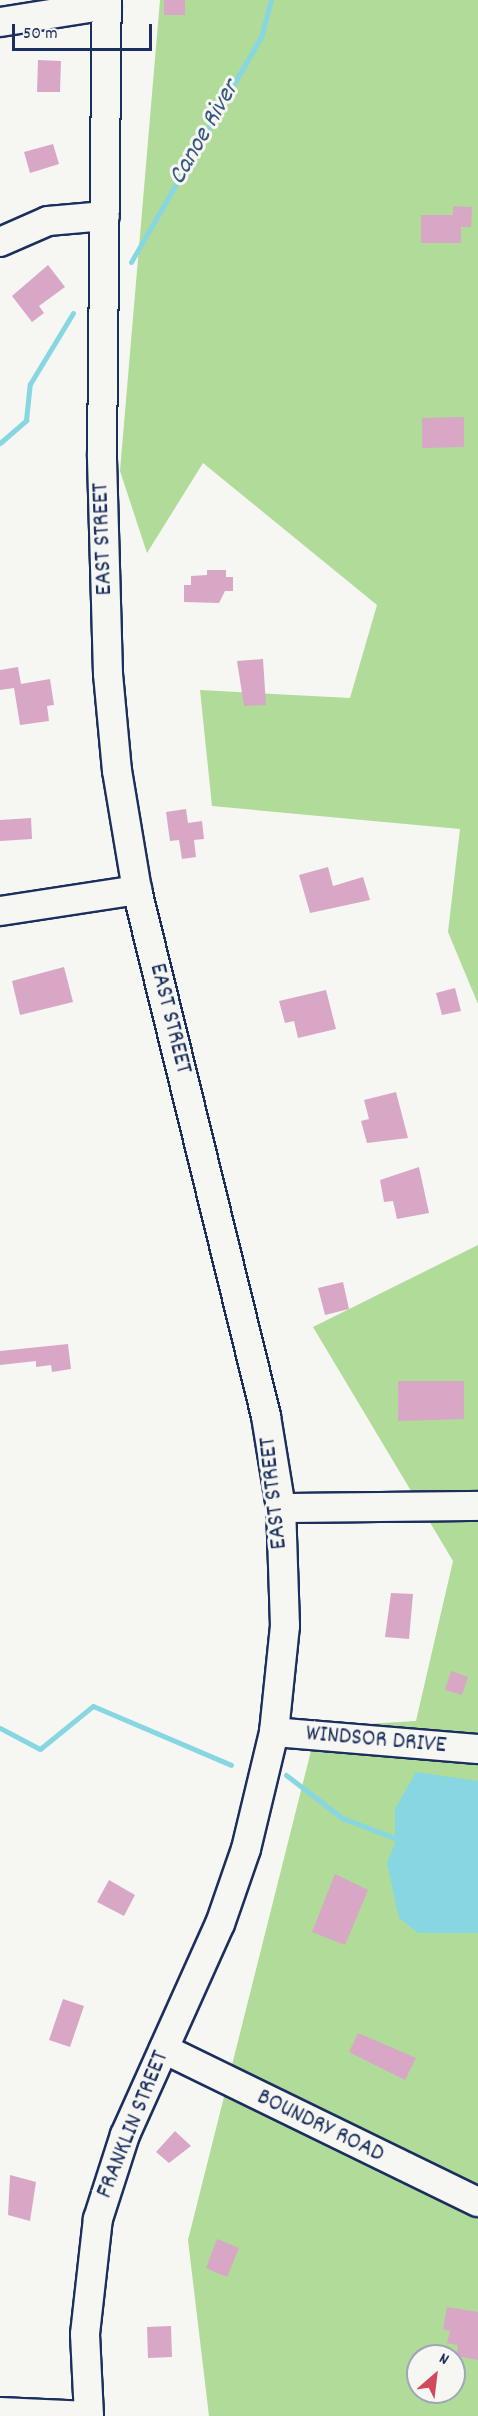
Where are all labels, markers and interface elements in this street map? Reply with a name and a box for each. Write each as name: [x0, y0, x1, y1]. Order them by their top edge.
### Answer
scale bar: [15, 12, 154, 50]
text: 50 m: [23, 22, 58, 47]
water label: Canoe River: [163, 75, 247, 191]
street label: EAST STREET: [88, 482, 120, 596]
street label: EAST STREET: [141, 961, 197, 1077]
street label: EAST STREET: [255, 1435, 295, 1551]
street label: WINDSOR DRIVE: [305, 1721, 447, 1761]
street label: FRANKLIN STREET: [91, 2047, 177, 2203]
street label: BOUNDRY ROAD: [252, 2084, 388, 2170]
north arrow: [406, 2344, 466, 2404]
text: N: [435, 2347, 453, 2371]

